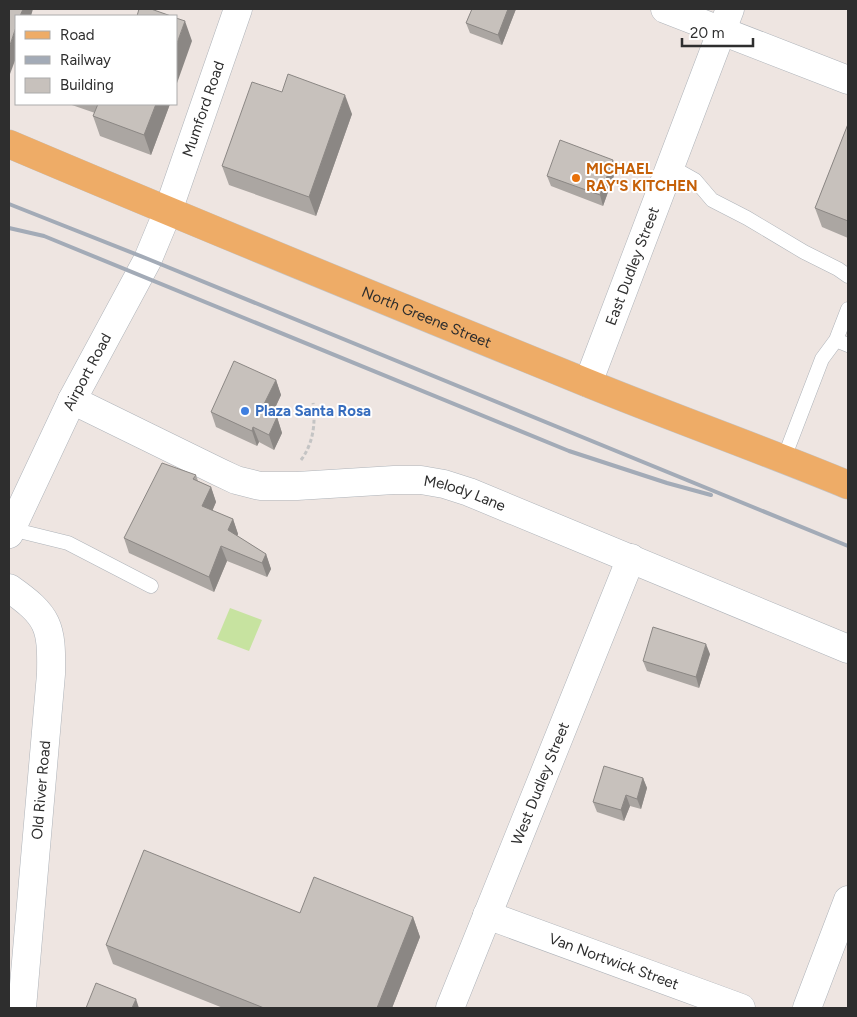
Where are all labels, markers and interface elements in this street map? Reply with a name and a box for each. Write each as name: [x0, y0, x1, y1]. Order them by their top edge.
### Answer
legend: [15, 15, 178, 105]
scale bar: [682, 15, 753, 47]
text: 20 m: [690, 24, 724, 42]
text: Road: [60, 26, 95, 44]
text: Railway: [60, 51, 111, 69]
street label: Mumford Road: [178, 59, 228, 159]
text: Building: [60, 76, 114, 94]
place label: MICHAEL RAY'S KITCHEN: [586, 160, 698, 195]
marker: MICHAEL RAY'S KITCHEN: [570, 172, 582, 184]
street label: East Dudley Street: [602, 204, 663, 328]
street label: North Greene Street: [359, 283, 494, 352]
street label: Airport Road: [59, 330, 115, 414]
place label: Plaza Santa Rosa: [255, 402, 371, 420]
marker: Plaza Santa Rosa: [239, 405, 251, 417]
street label: Melody Lane: [422, 472, 508, 515]
street label: West Dudley Street: [508, 719, 573, 848]
street label: Old River Road: [28, 740, 54, 840]
street label: Van Nortwick Street: [546, 929, 682, 994]

